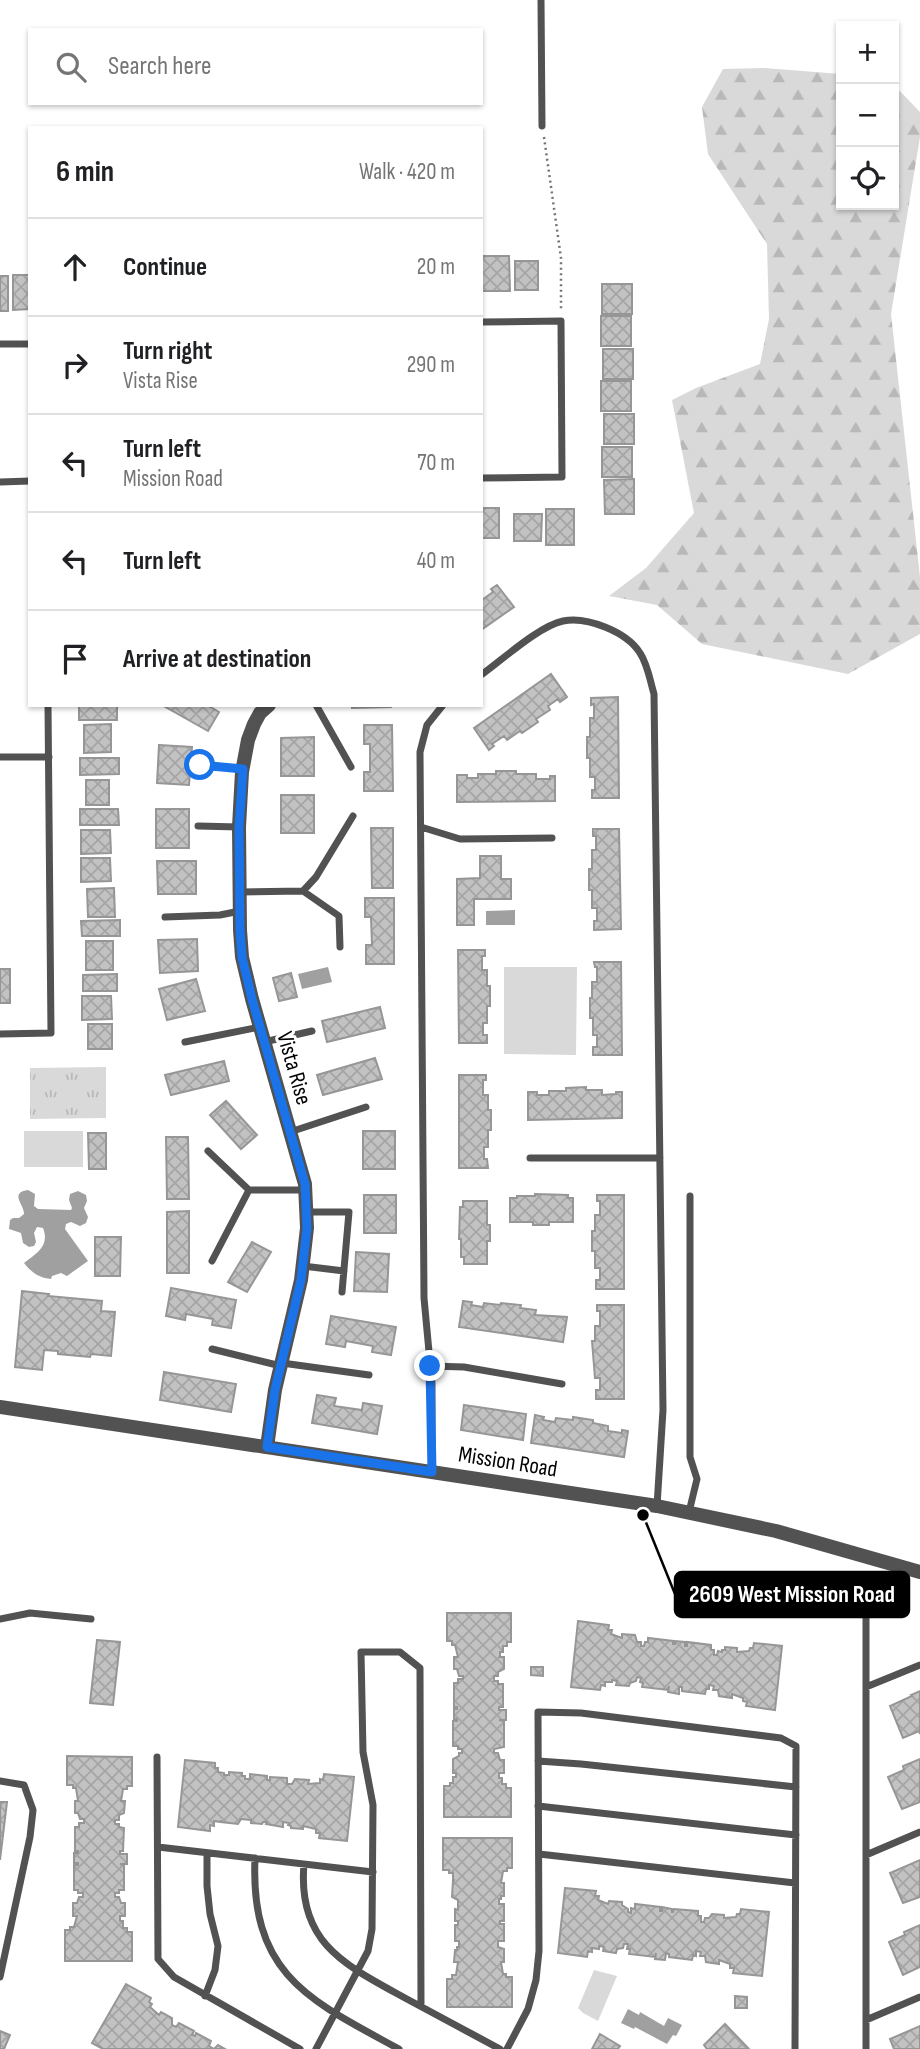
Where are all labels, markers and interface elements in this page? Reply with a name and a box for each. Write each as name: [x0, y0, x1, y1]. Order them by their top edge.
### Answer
map controls: [836, 21, 899, 210]
button: +: [836, 21, 899, 84]
search box: [28, 28, 483, 105]
icon: search: [52, 48, 90, 86]
text: Search here: [108, 51, 211, 82]
button: −: [836, 84, 899, 147]
button: locate: [836, 147, 899, 210]
text: 6 min: [56, 154, 114, 190]
text: Walk · 420 m: [359, 158, 455, 186]
icon: ahead: [56, 248, 94, 286]
text: Continue: [123, 252, 207, 283]
text: 20 m: [417, 253, 455, 281]
text: Turn right: [123, 336, 212, 367]
icon: right: [56, 346, 94, 384]
text: 290 m: [407, 351, 455, 379]
text: Vista Rise: [123, 367, 198, 395]
text: Turn left: [123, 434, 201, 465]
icon: left: [56, 444, 94, 482]
text: 70 m: [417, 449, 455, 477]
text: Mission Road: [123, 465, 223, 493]
icon: left: [56, 542, 94, 580]
text: Turn left: [123, 546, 201, 577]
text: 40 m: [417, 547, 455, 575]
icon: arrive: [56, 640, 94, 678]
text: Arrive at destination: [123, 644, 311, 675]
route start: [184, 749, 215, 780]
street label: Vista Rise: [270, 1029, 318, 1108]
route end: [414, 1350, 445, 1381]
street label: Mission Road: [456, 1440, 559, 1484]
callout: 2609 West Mission Road: [675, 1572, 909, 1617]
text: 2609 West Mission Road: [689, 1580, 895, 1609]

